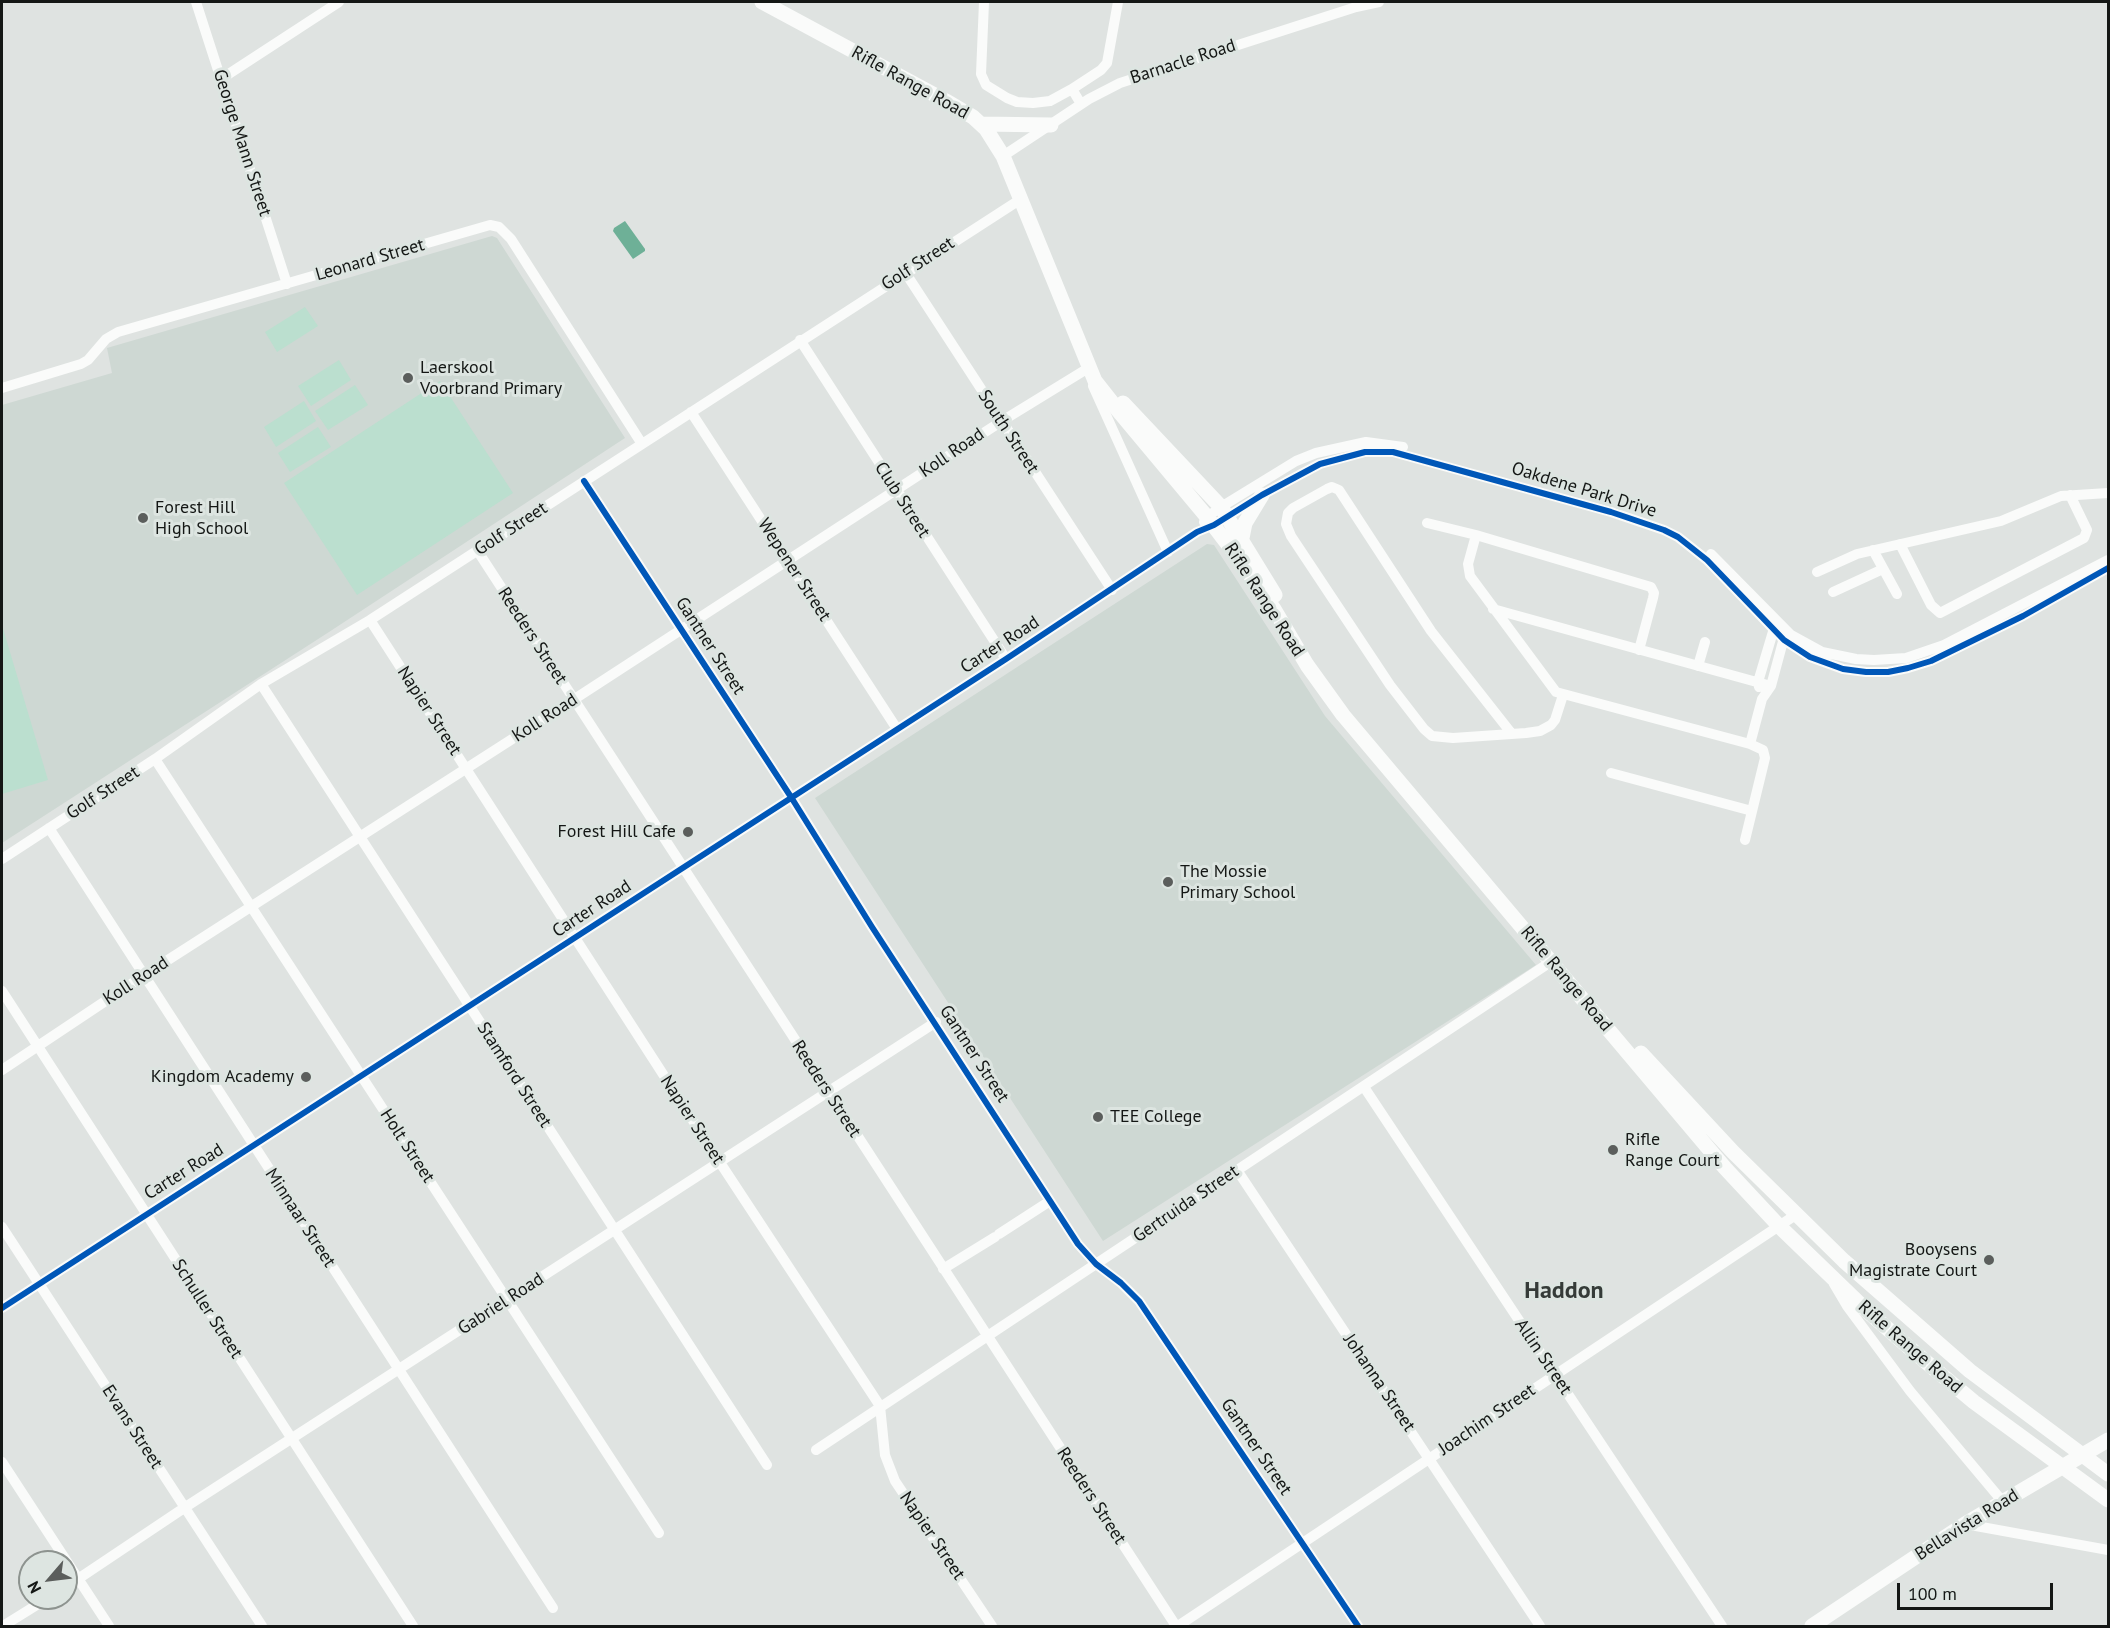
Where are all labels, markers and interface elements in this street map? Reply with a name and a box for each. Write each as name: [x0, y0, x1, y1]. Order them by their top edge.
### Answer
street label: Barnacle Road: [1127, 35, 1239, 89]
street label: Rifle Range Road: [847, 42, 973, 124]
street label: George Mann Street: [208, 67, 276, 219]
street label: Golf Street: [878, 232, 958, 296]
street label: Leonard Street: [313, 234, 427, 286]
place label: Laerskool Voorbrand Primary: [420, 357, 562, 400]
marker: Laerskool Voorbrand Primary: [401, 371, 415, 385]
street label: South Street: [973, 386, 1043, 478]
street label: Koll Road: [916, 424, 988, 482]
street label: Club Street: [870, 458, 934, 542]
street label: Oakdene Park Drive: [1509, 458, 1659, 522]
place label: Forest Hill High School: [155, 497, 248, 540]
street label: Golf Street: [471, 497, 551, 561]
marker: Forest Hill High School: [136, 511, 150, 525]
street label: Wepener Street: [753, 515, 835, 625]
street label: Rifle Range Road: [1219, 539, 1309, 661]
street label: Reeders Street: [493, 583, 571, 689]
street label: Gantner Street: [671, 593, 749, 699]
street label: Carter Road: [957, 612, 1043, 678]
street label: Napier Street: [392, 662, 466, 760]
street label: Koll Road: [508, 689, 582, 747]
street label: Golf Street: [63, 761, 143, 825]
place label: Forest Hill Cafe: [557, 821, 676, 843]
marker: Forest Hill Cafe: [681, 825, 695, 839]
place label: The Mossie Primary School: [1180, 861, 1295, 904]
marker: The Mossie Primary School: [1161, 875, 1175, 889]
street label: Carter Road: [549, 876, 635, 942]
street label: Rifle Range Road: [1516, 922, 1616, 1036]
street label: Koll Road: [99, 952, 173, 1010]
street label: Gantner Street: [935, 1001, 1013, 1107]
street label: Stamford Street: [472, 1018, 556, 1132]
street label: Reeders Street: [787, 1036, 865, 1142]
place label: Kingdom Academy: [151, 1066, 294, 1088]
marker: Kingdom Academy: [299, 1070, 313, 1084]
street label: Napier Street: [655, 1071, 729, 1169]
street label: Holt Street: [375, 1105, 439, 1187]
place label: TEE College: [1110, 1106, 1202, 1128]
marker: TEE College: [1091, 1110, 1105, 1124]
place label: Rifle Range Court: [1625, 1129, 1720, 1172]
street label: Carter Road: [140, 1139, 228, 1205]
marker: Rifle Range Court: [1606, 1143, 1620, 1157]
street label: Gertruida Street: [1129, 1161, 1243, 1247]
street label: Minnaar Street: [260, 1165, 340, 1271]
place label: Booysens Magistrate Court: [1849, 1239, 1977, 1282]
marker: Booysens Magistrate Court: [1982, 1253, 1996, 1267]
street label: Schuller Street: [167, 1255, 247, 1363]
street label: Gabriel Road: [454, 1268, 548, 1340]
district label: Haddon: [1524, 1277, 1604, 1305]
street label: Rifle Range Road: [1853, 1296, 1967, 1398]
street label: Allin Street: [1510, 1315, 1576, 1399]
street label: Johanna Street: [1338, 1330, 1420, 1436]
street label: Joachim Street: [1435, 1380, 1539, 1460]
street label: Evans Street: [97, 1381, 167, 1473]
street label: Gantner Street: [1216, 1395, 1296, 1499]
street label: Reeders Street: [1052, 1443, 1130, 1549]
street label: Bellavista Road: [1911, 1485, 2023, 1565]
street label: Napier Street: [895, 1488, 969, 1584]
north arrow: [18, 1550, 78, 1610]
scale bar: [1900, 1571, 2056, 1609]
text: N: [23, 1578, 45, 1597]
text: 100 m: [1908, 1582, 1957, 1605]

